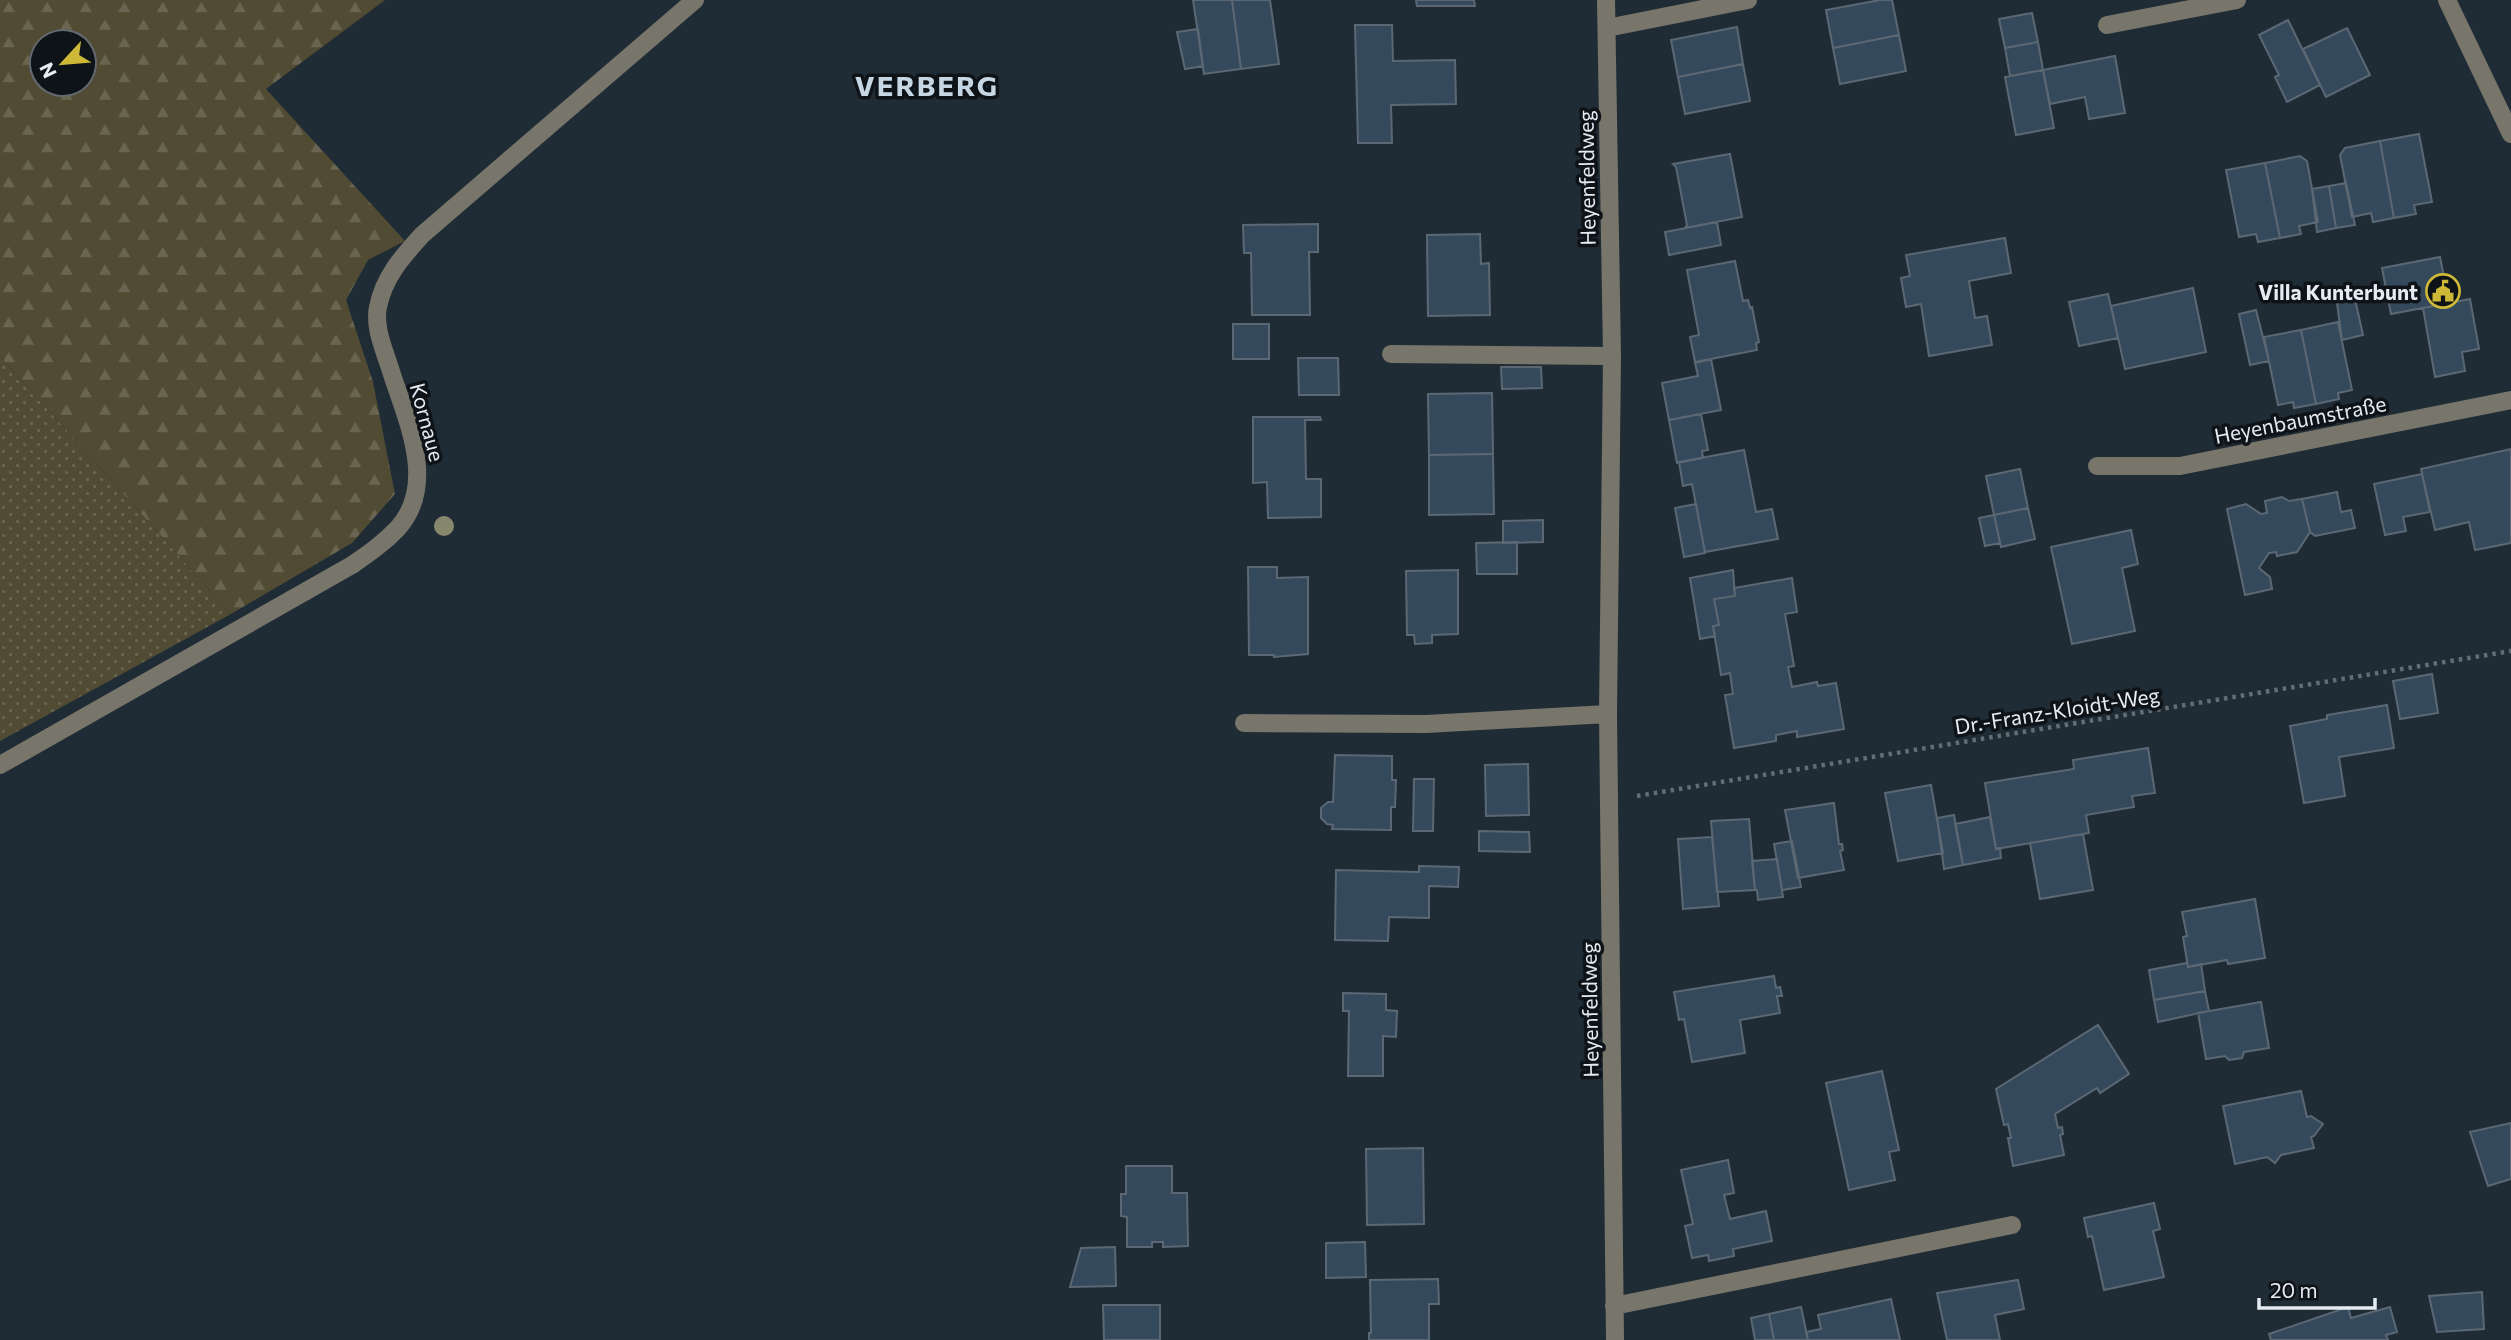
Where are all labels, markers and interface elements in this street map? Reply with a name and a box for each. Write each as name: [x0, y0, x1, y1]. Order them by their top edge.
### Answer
north arrow: [28, 28, 98, 98]
text: N: [34, 59, 61, 82]
district label: VERBERG: [855, 68, 999, 102]
street label: Heyenfeldweg: [1572, 110, 1600, 246]
public building icon: Villa Kunterbunt: [2424, 272, 2462, 310]
place label: Villa Kunterbunt: [2258, 279, 2418, 304]
street label: Kornaue: [406, 380, 450, 464]
street label: Heyenbaumstraße: [2212, 390, 2388, 448]
street label: Dr.-Franz-Kloidt-Weg: [1953, 681, 2161, 739]
street label: Heyenfeldweg: [1575, 942, 1603, 1078]
scale bar: [2259, 1266, 2374, 1310]
text: 20 m: [2270, 1277, 2318, 1302]

